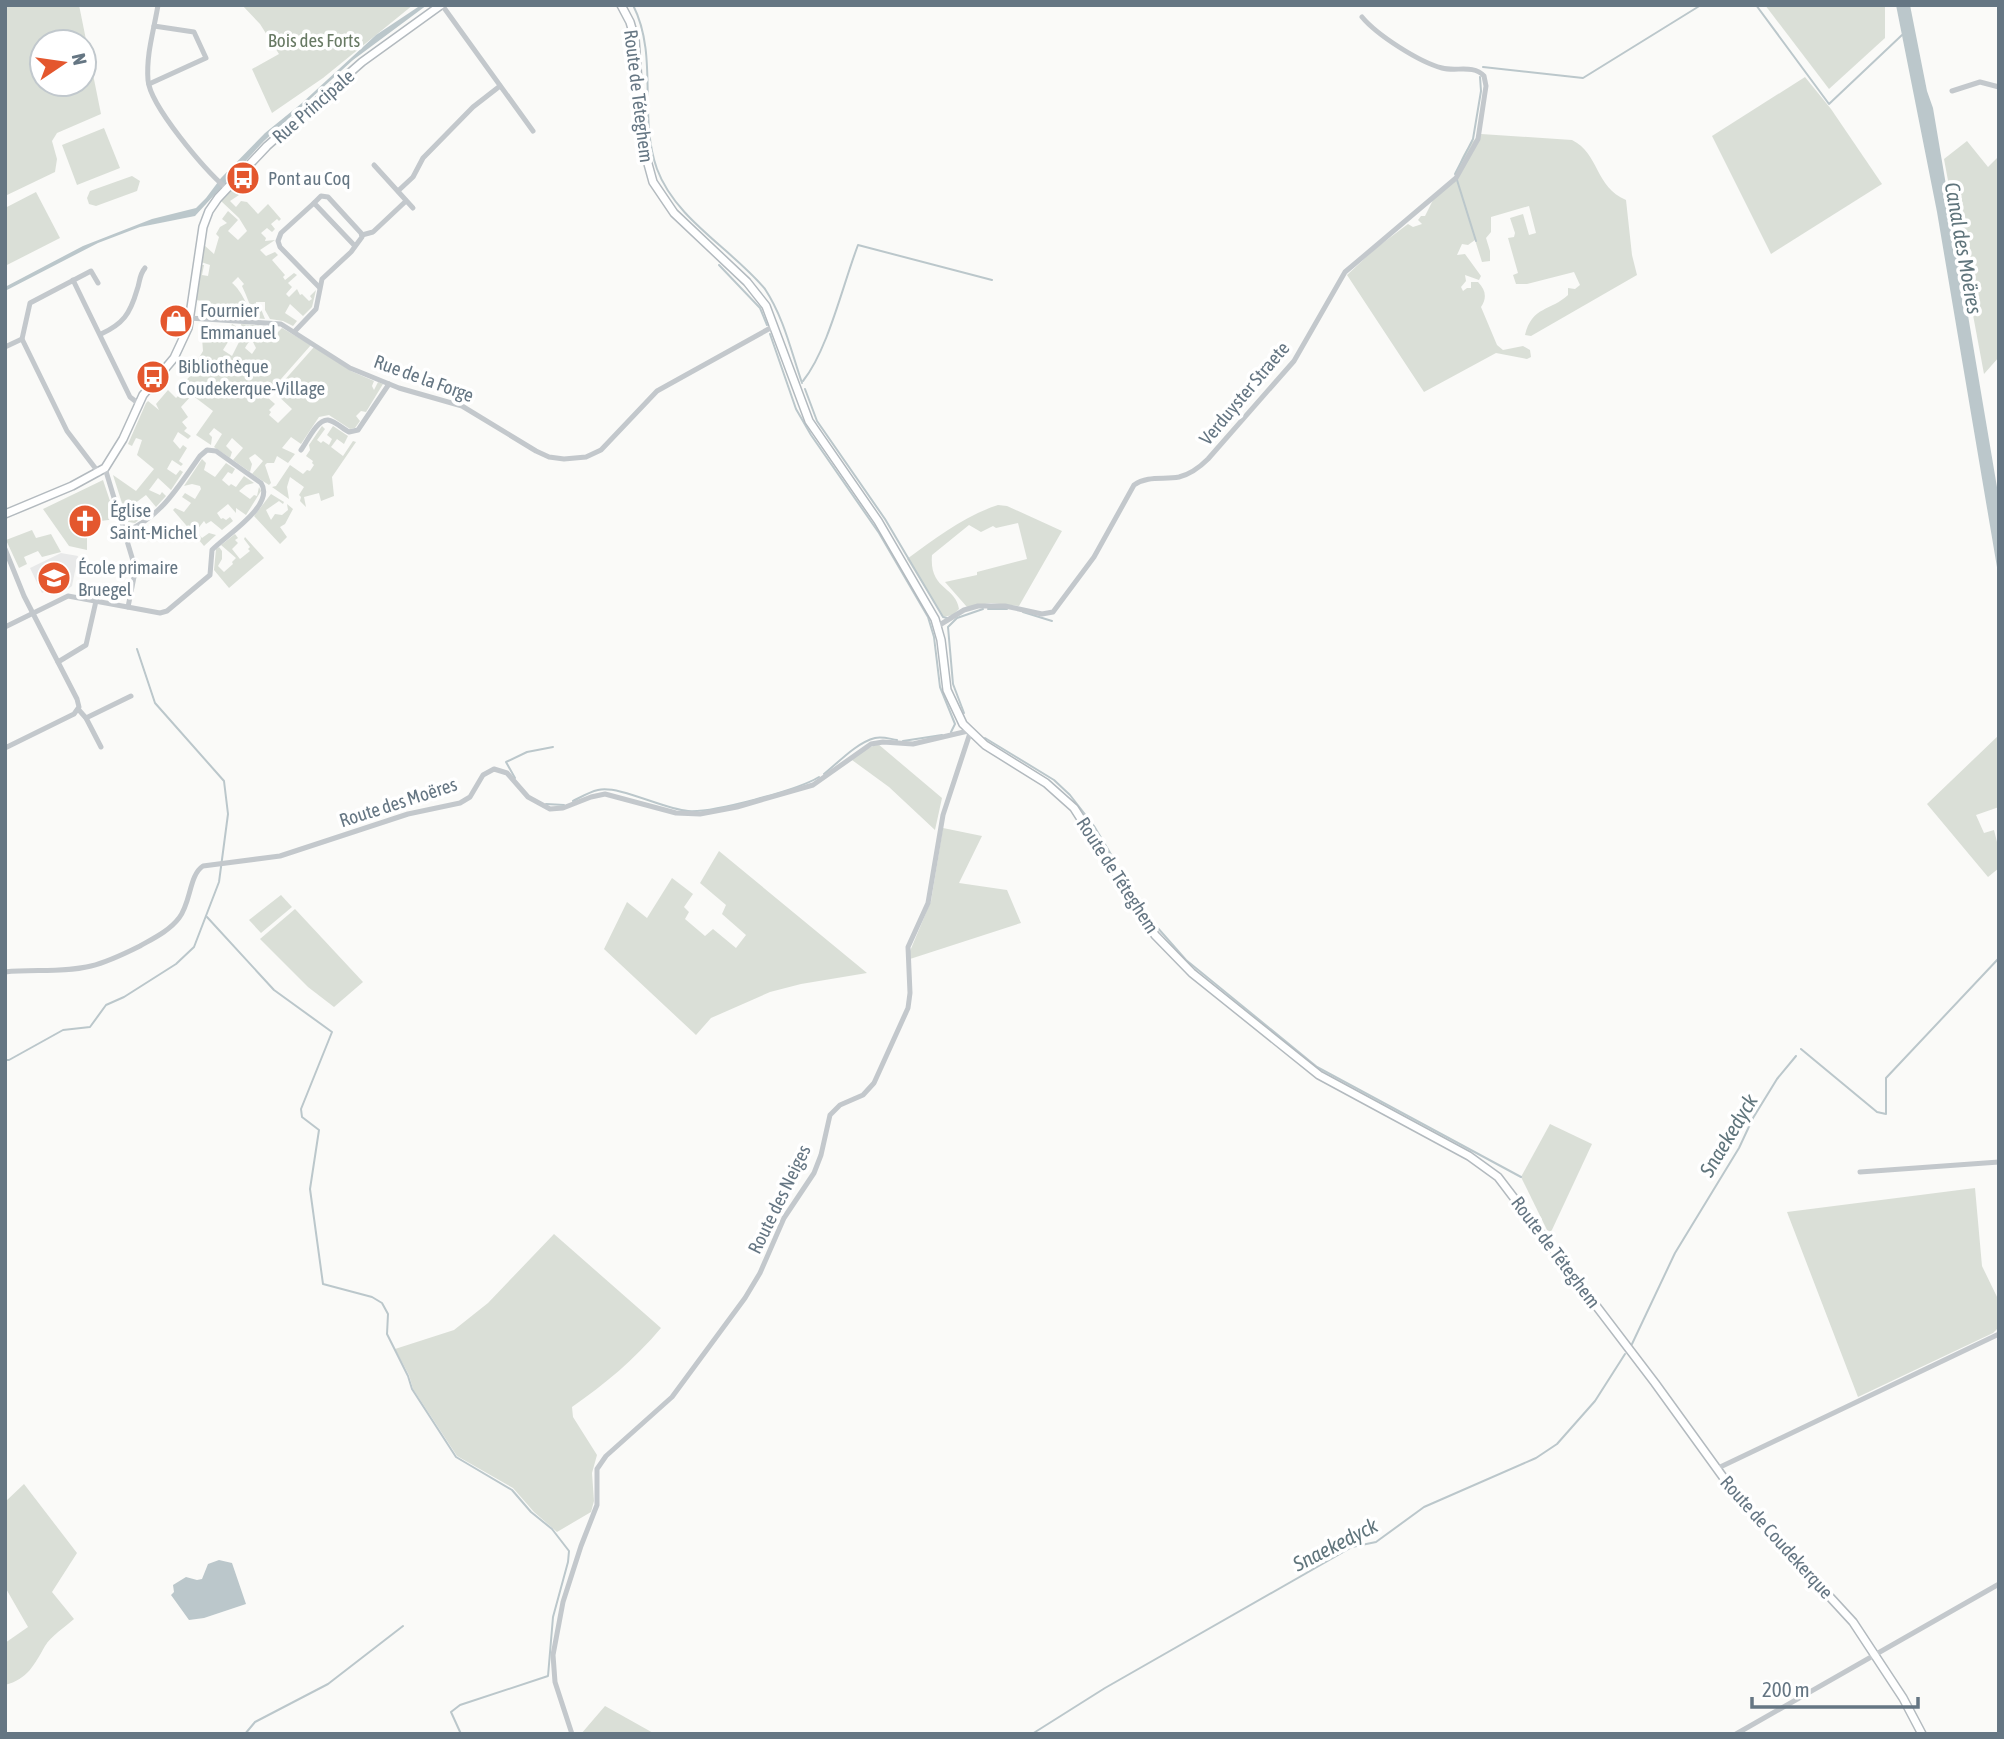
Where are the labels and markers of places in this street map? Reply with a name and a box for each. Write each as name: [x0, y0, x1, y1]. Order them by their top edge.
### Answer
bus stop icon: Pont au Coq: [224, 159, 262, 197]
place label: Pont au Coq: [268, 167, 350, 189]
place label: Fournier Emmanuel: [200, 299, 276, 343]
shop icon: Fournier Emmanuel: [157, 302, 195, 340]
place label: Bibliothèque Coudekerque-Village: [178, 355, 325, 399]
bus stop icon: Bibliothèque Coudekerque-Village: [134, 358, 172, 396]
place label: Église Saint-Michel: [110, 499, 198, 543]
church icon: Église Saint-Michel: [66, 502, 104, 540]
place label: École primaire Bruegel: [78, 556, 178, 600]
school or university icon: École primaire Bruegel: [35, 559, 73, 597]

